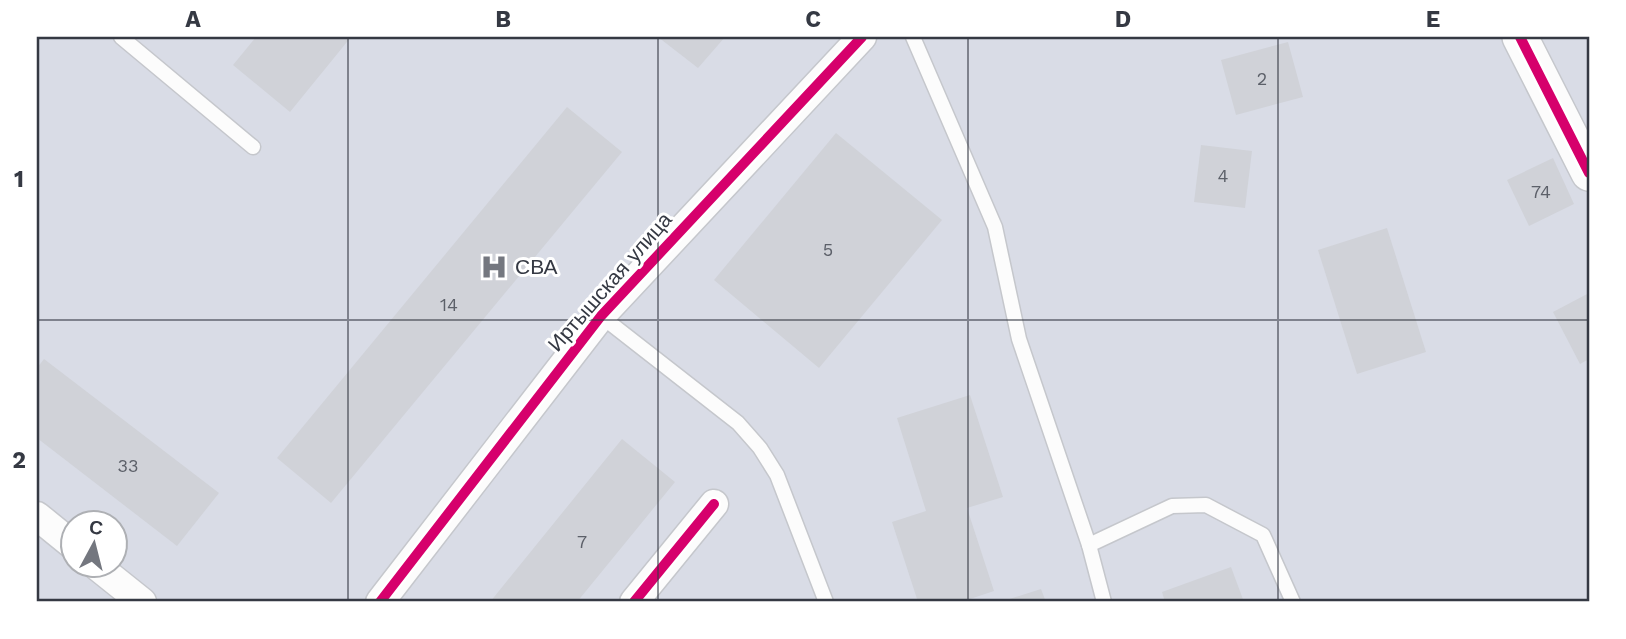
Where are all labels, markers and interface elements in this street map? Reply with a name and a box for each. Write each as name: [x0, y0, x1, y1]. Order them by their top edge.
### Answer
text: A: [185, 6, 201, 33]
text: B: [495, 6, 511, 33]
text: C: [805, 6, 821, 33]
text: D: [1115, 6, 1131, 33]
text: E: [1426, 6, 1440, 33]
house number: 2: [1257, 68, 1267, 89]
house number: 4: [1218, 165, 1229, 186]
text: 1: [14, 166, 24, 193]
house number: 74: [1531, 181, 1551, 202]
street label: Иртышская улица: [542, 207, 677, 356]
house number: 5: [823, 239, 833, 260]
hospital icon: СВА: [479, 252, 509, 282]
place label: СВА: [515, 254, 557, 279]
house number: 14: [440, 294, 458, 315]
text: 2: [12, 447, 26, 474]
house number: 33: [118, 455, 139, 476]
north arrow: [60, 510, 130, 580]
text: С: [88, 515, 104, 540]
house number: 7: [577, 531, 587, 552]

